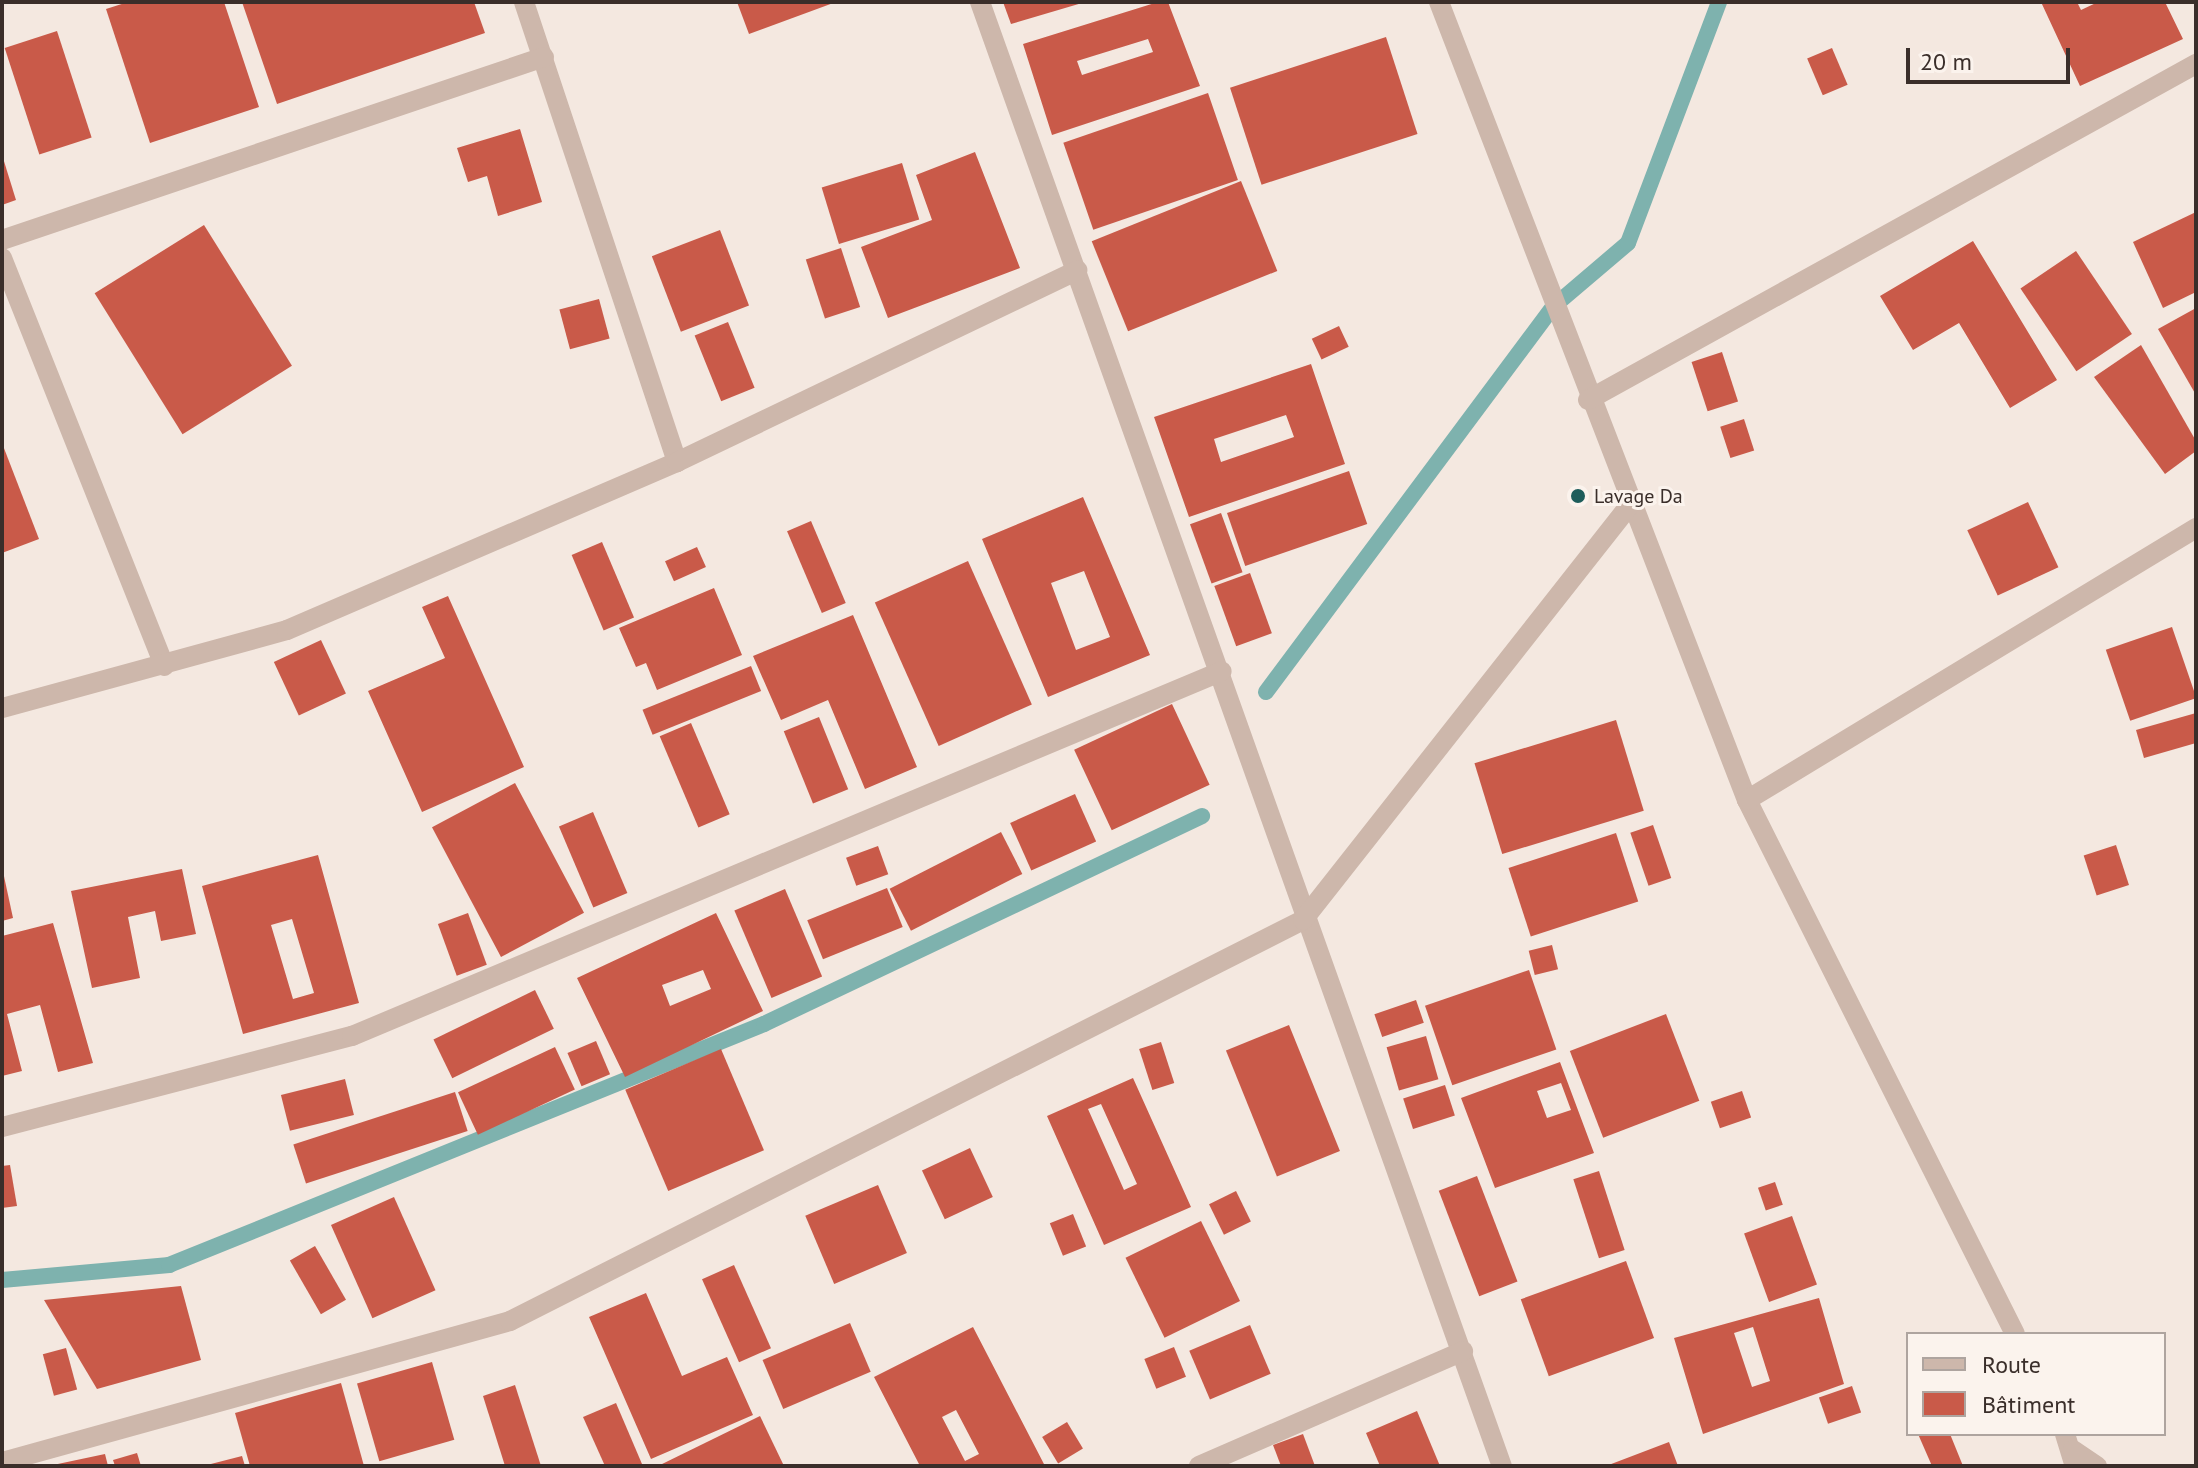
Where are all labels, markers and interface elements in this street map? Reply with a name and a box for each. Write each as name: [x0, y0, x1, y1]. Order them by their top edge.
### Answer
scale bar: [1910, 32, 2074, 82]
text: 20 m: [1920, 46, 1972, 77]
place label: Lavage Da: [1594, 484, 1683, 508]
marker: Lavage Da: [1569, 487, 1587, 505]
legend: [1906, 1332, 2166, 1436]
text: Route: [1982, 1349, 2041, 1380]
text: Bâtiment: [1982, 1389, 2075, 1420]

